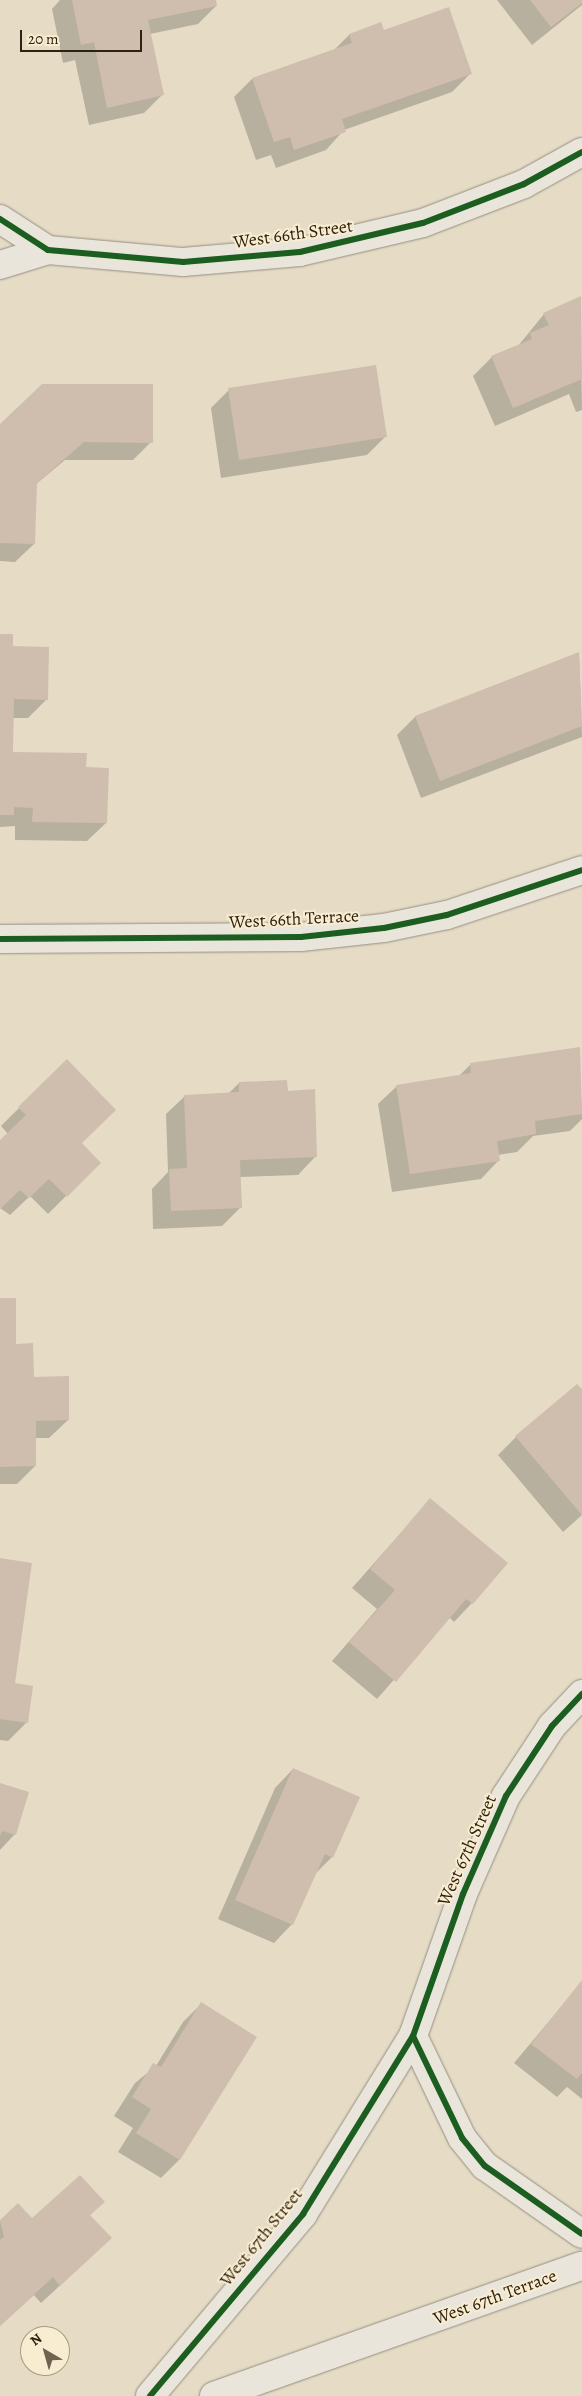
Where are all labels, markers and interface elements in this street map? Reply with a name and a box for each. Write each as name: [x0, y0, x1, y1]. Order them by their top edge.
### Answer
scale bar: [22, 20, 145, 52]
text: 20 m: [28, 29, 59, 49]
street label: West 66th Street: [232, 215, 354, 253]
street label: West 66th Terrace: [228, 905, 360, 933]
street label: West 67th Street: [433, 1791, 501, 1909]
street label: West 67th Street: [215, 2184, 307, 2290]
street label: West 67th Terrace: [430, 2265, 560, 2329]
north arrow: [20, 2326, 70, 2376]
text: N: [26, 2329, 46, 2350]

